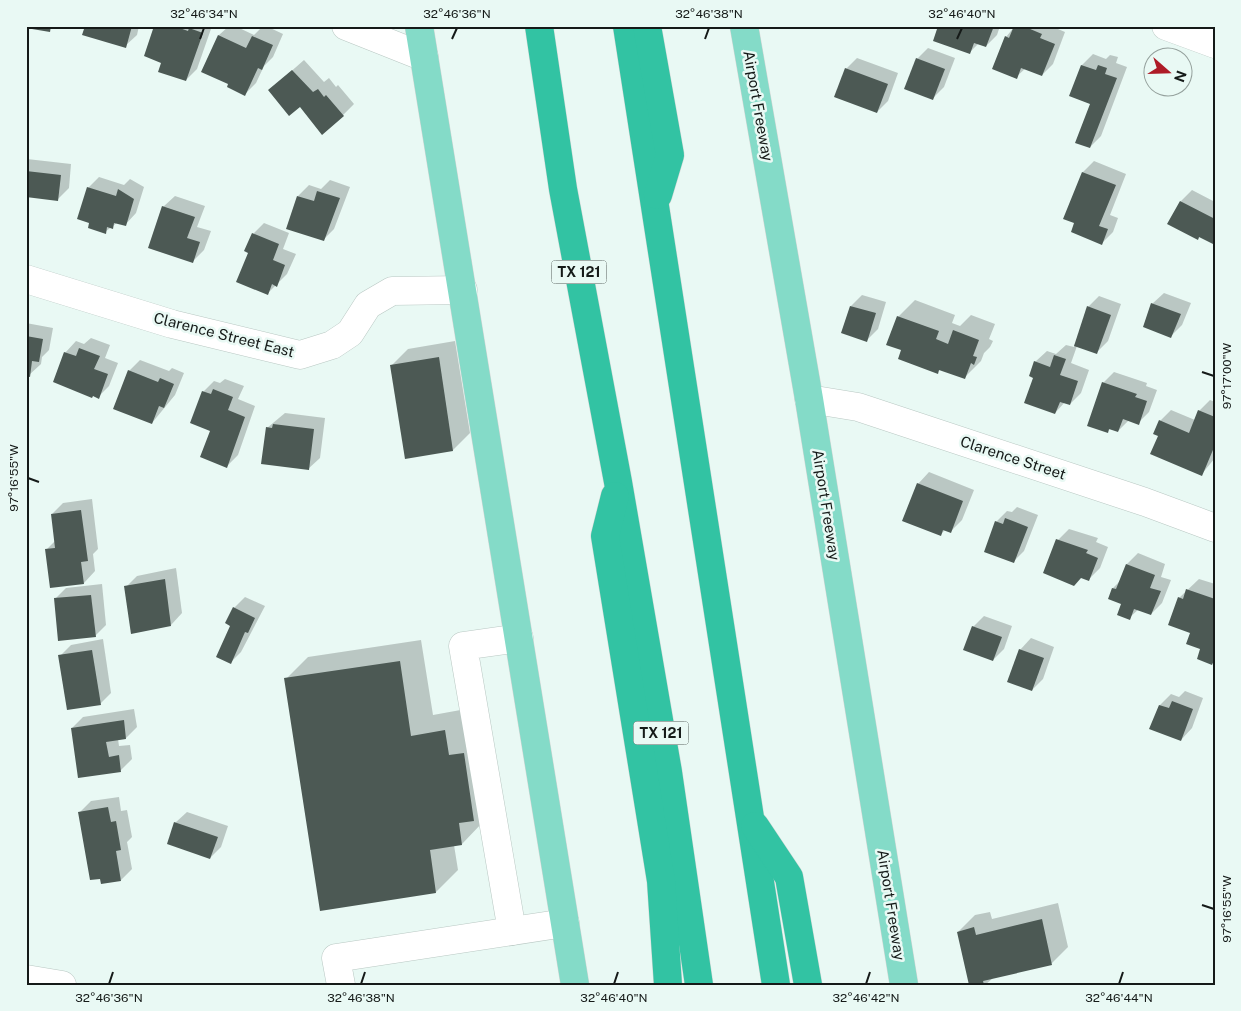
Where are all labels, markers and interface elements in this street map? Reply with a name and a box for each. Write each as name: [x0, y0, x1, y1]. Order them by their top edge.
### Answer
text: 32°46'34"N: [170, 7, 238, 21]
text: 32°46'36"N: [423, 7, 491, 21]
text: 32°46'38"N: [675, 7, 743, 21]
text: 32°46'40"N: [928, 7, 996, 21]
north arrow: [1144, 48, 1194, 98]
street label: Airport Freeway: [740, 49, 777, 163]
text: N: [1171, 69, 1190, 84]
road number: TX 121: [552, 260, 606, 284]
street label: Clarence Street East: [152, 309, 296, 360]
text: 97°17'00"W: [1220, 342, 1234, 409]
street label: Clarence Street: [958, 432, 1068, 483]
text: 97°16'55"W: [7, 444, 21, 512]
street label: Airport Freeway: [809, 448, 844, 562]
road number: TX 121: [634, 721, 688, 744]
street label: Airport Freeway: [874, 848, 909, 962]
text: 97°16'55"W: [1220, 875, 1234, 943]
text: 32°46'36"N: [75, 991, 143, 1005]
text: 32°46'38"N: [327, 991, 395, 1005]
text: 32°46'40"N: [580, 991, 648, 1005]
text: 32°46'42"N: [832, 991, 900, 1005]
text: 32°46'44"N: [1085, 991, 1153, 1005]

